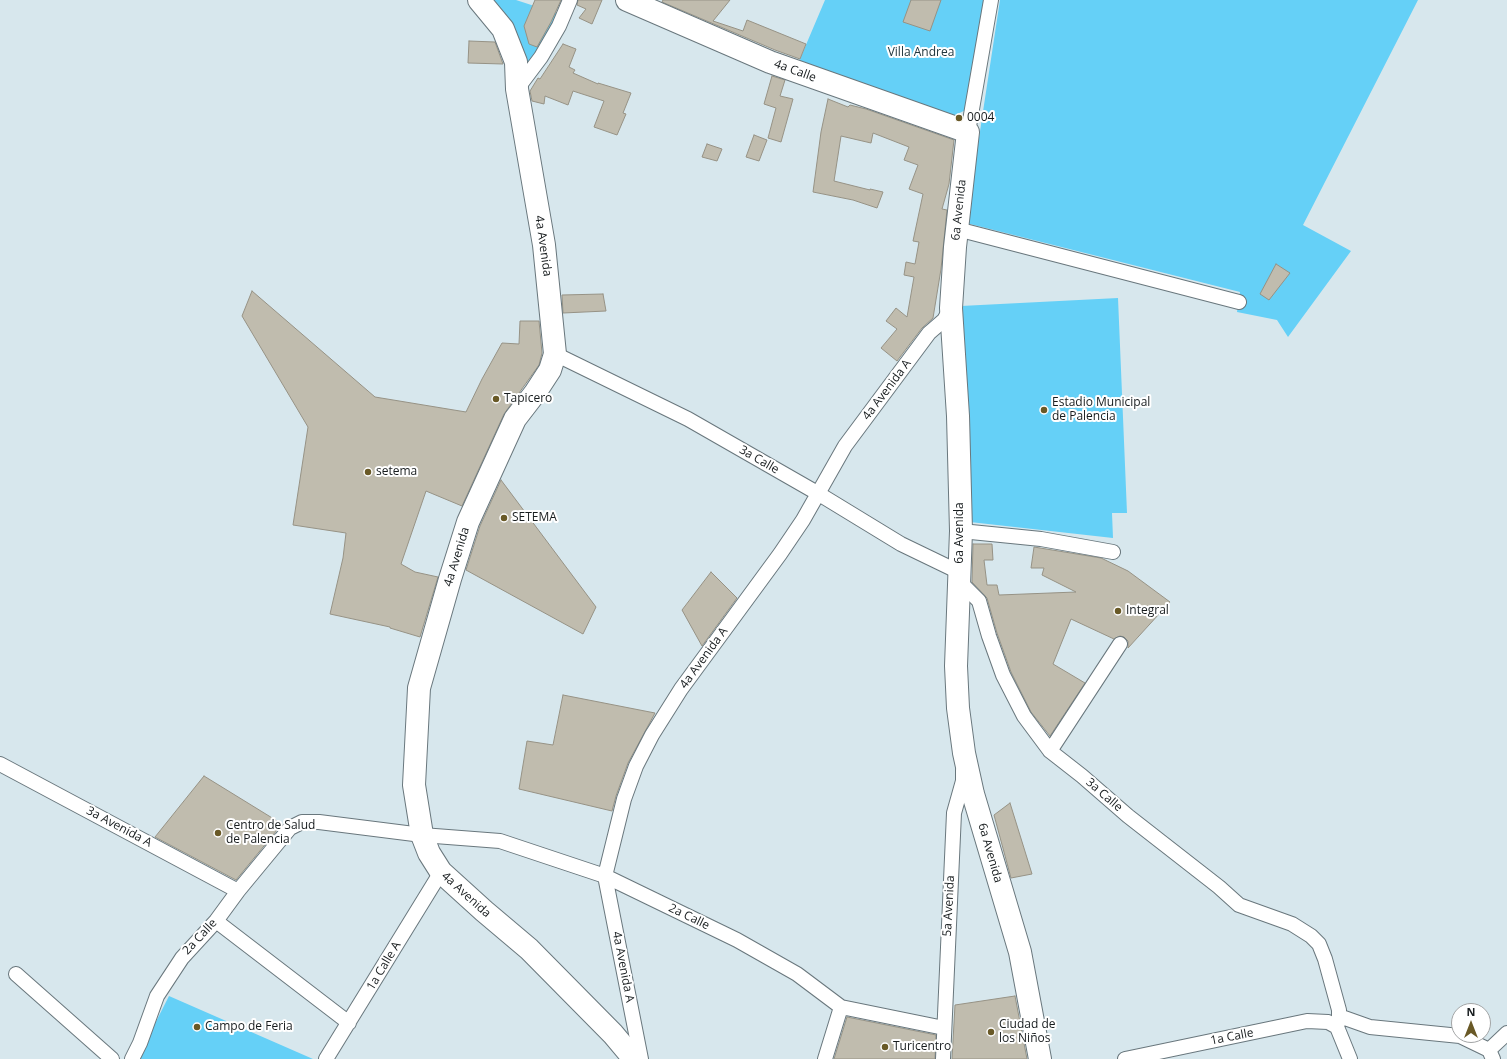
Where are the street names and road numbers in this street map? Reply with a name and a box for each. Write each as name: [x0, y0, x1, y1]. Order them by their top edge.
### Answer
street label: 4a Calle: [772, 57, 818, 85]
street label: 6a Avenida: [949, 179, 969, 241]
street label: 4a Avenida: [532, 215, 554, 277]
street label: 4a Avenida A: [860, 357, 914, 423]
street label: 3a Calle: [736, 443, 782, 477]
street label: 6a Avenida: [953, 502, 967, 564]
street label: 4a Avenida: [441, 526, 473, 588]
street label: 4a Avenida A: [677, 625, 731, 691]
street label: 3a Calle: [1083, 775, 1125, 815]
street label: 3a Avenida A: [84, 804, 154, 850]
street label: 6a Avenida: [975, 822, 1005, 884]
street label: 4a Avenida: [438, 869, 494, 921]
street label: 5a Avenida: [940, 875, 958, 937]
street label: 2a Calle: [666, 901, 712, 933]
street label: 2a Calle: [180, 916, 220, 958]
street label: 4a Avenida A: [609, 930, 637, 1004]
street label: 1a Calle A: [364, 939, 404, 993]
street label: 1a Calle: [1209, 1026, 1255, 1048]

